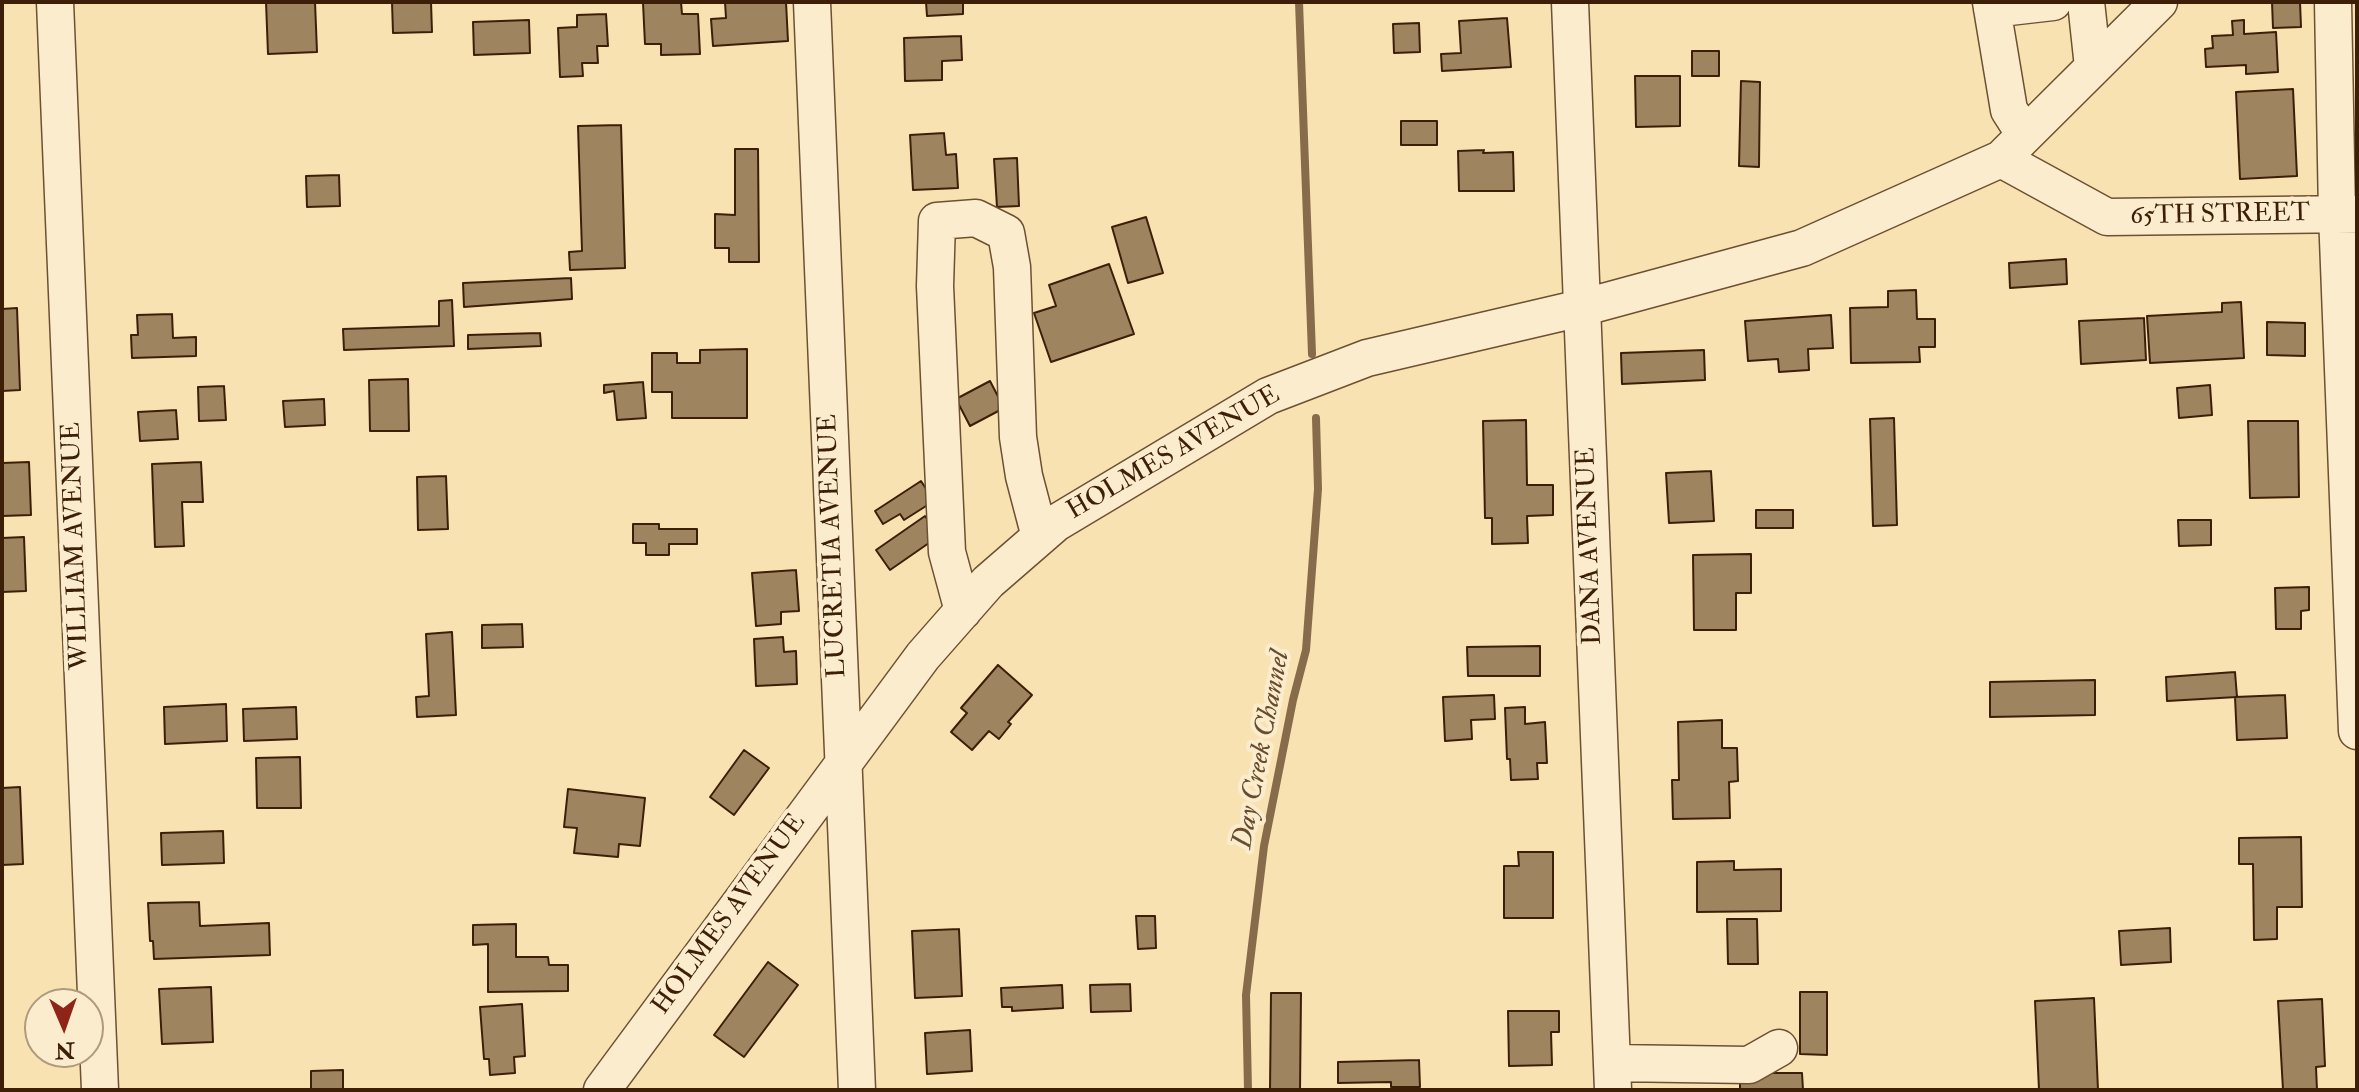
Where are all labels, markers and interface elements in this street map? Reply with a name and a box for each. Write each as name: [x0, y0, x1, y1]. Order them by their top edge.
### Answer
street label: 65TH STREET: [2130, 199, 2310, 233]
street label: HOLMES AVENUE: [1062, 380, 1286, 528]
street label: LUCRETIA AVENUE: [814, 413, 854, 679]
street label: WILLIAM AVENUE: [57, 421, 97, 671]
street label: DANA AVENUE: [1572, 447, 1610, 645]
water label: Day Creek Channel: [1227, 648, 1299, 852]
street label: HOLMES AVENUE: [647, 809, 813, 1021]
north arrow: [24, 988, 104, 1068]
text: N: [54, 1036, 75, 1064]

